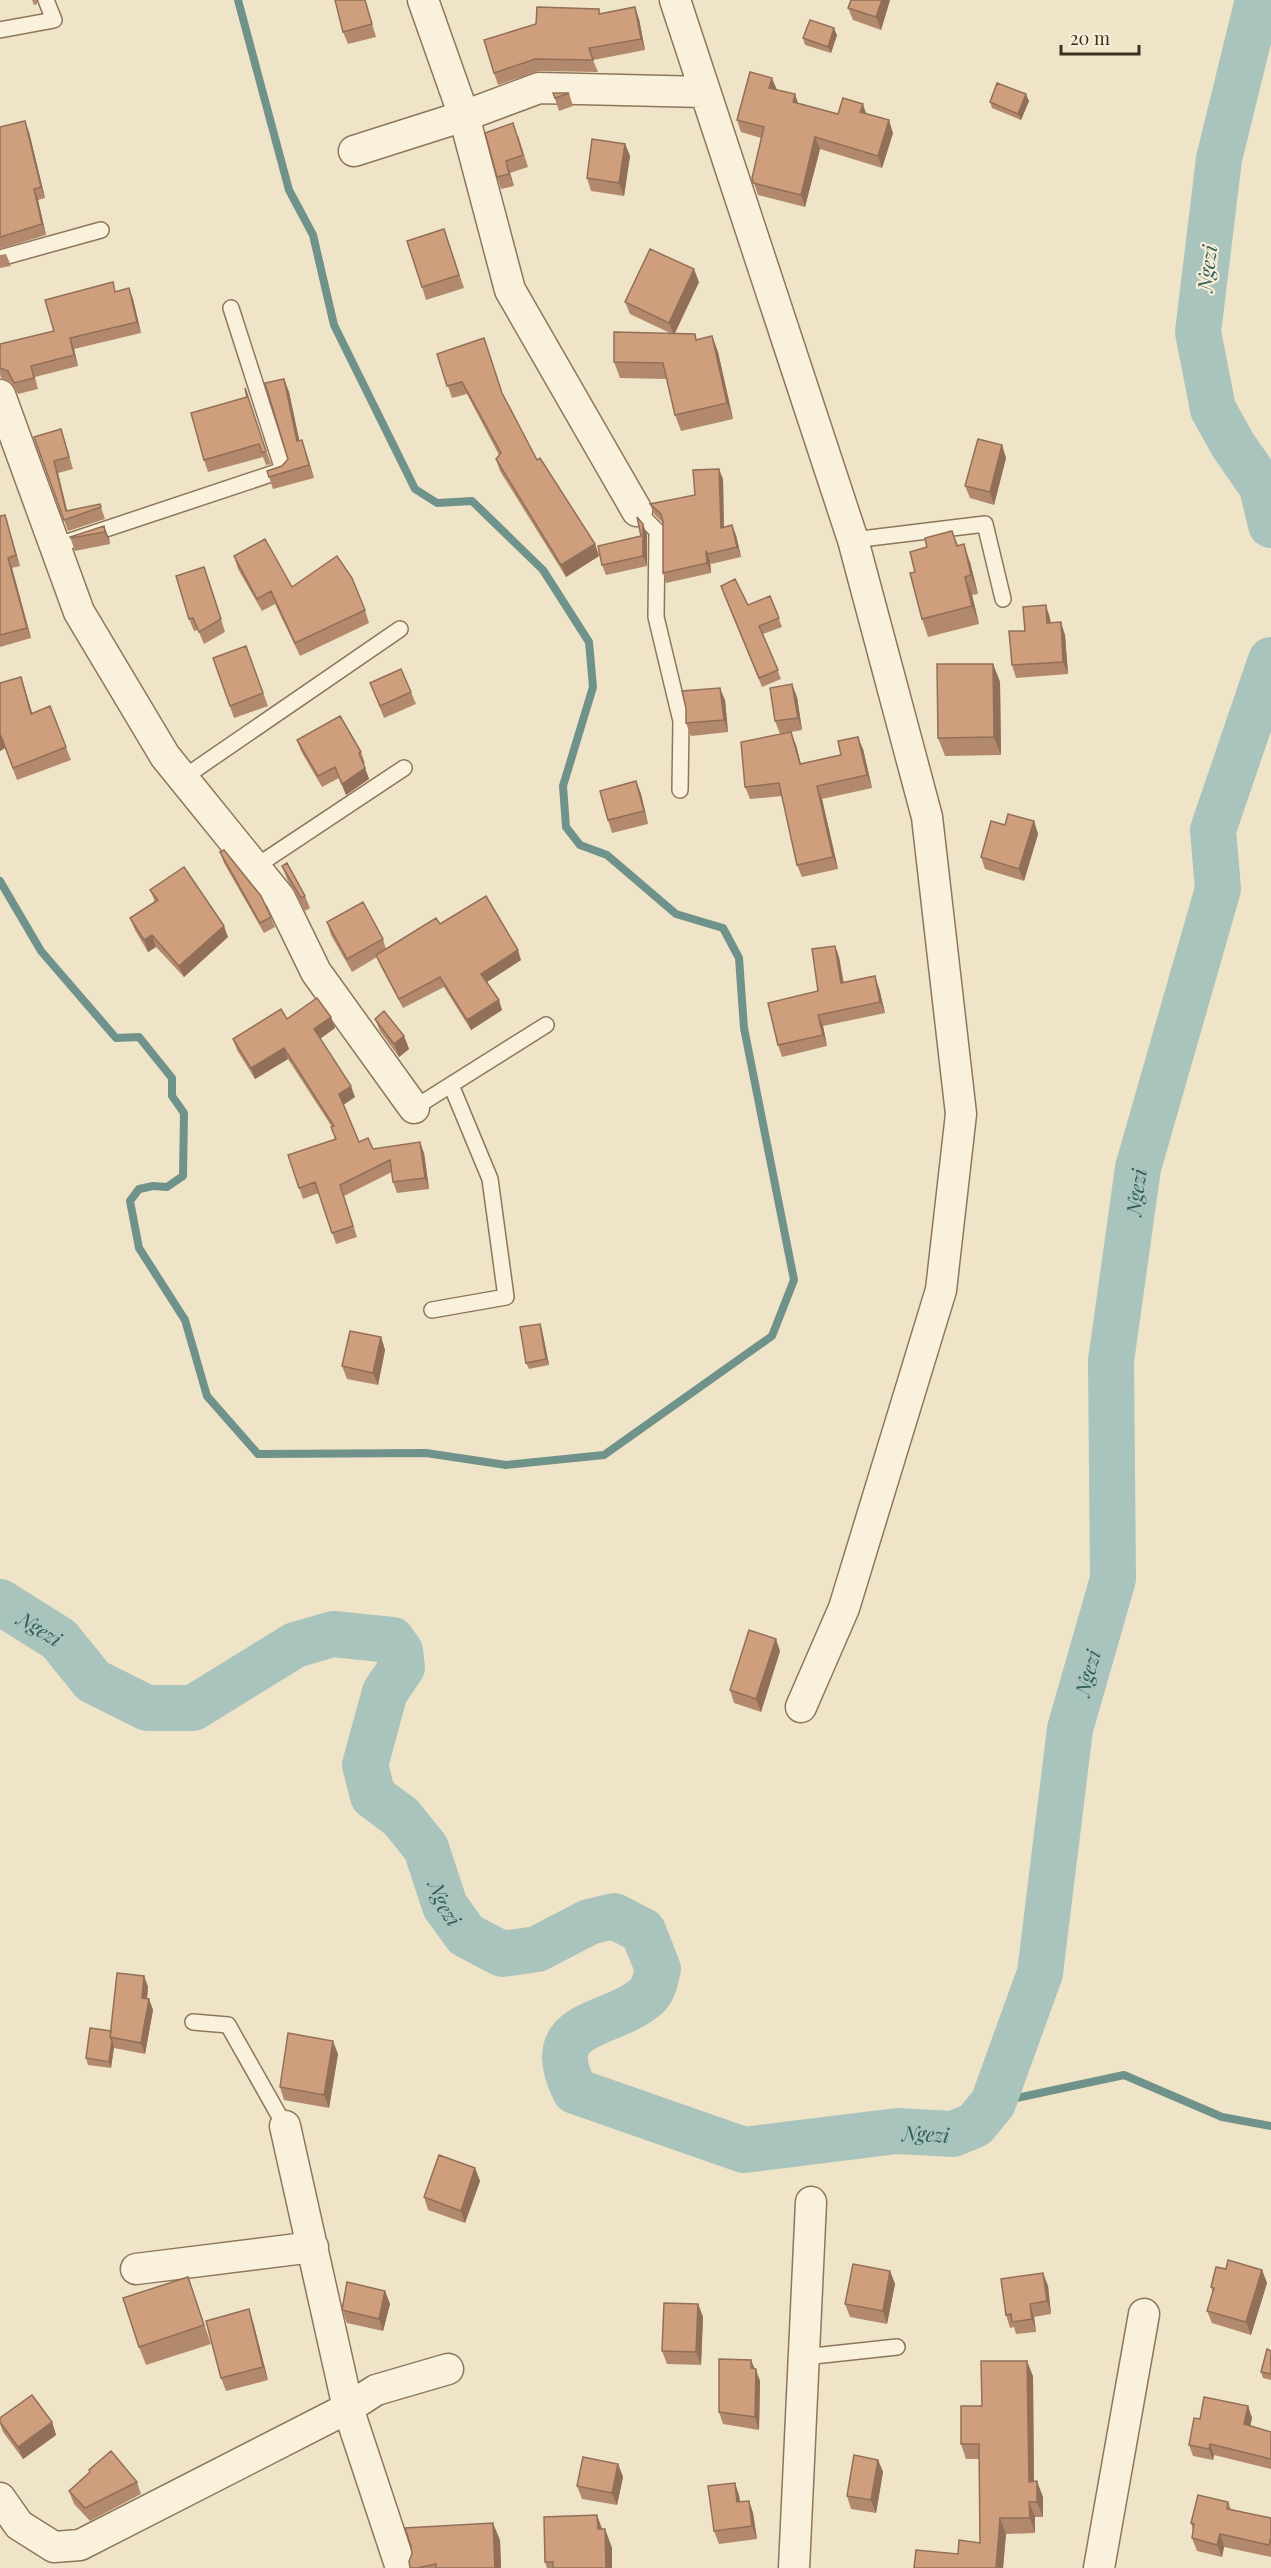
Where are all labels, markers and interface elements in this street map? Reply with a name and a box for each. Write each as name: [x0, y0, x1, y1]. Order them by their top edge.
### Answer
scale bar: [1061, 18, 1139, 56]
text: 20 m: [1070, 26, 1110, 50]
water label: Ngezi: [1190, 242, 1222, 295]
water label: Ngezi: [1118, 1166, 1151, 1219]
water label: Ngezi: [12, 1603, 68, 1652]
water label: Ngezi: [1066, 1645, 1106, 1700]
water label: Ngezi: [424, 1876, 469, 1932]
water label: Ngezi: [900, 2118, 951, 2147]

